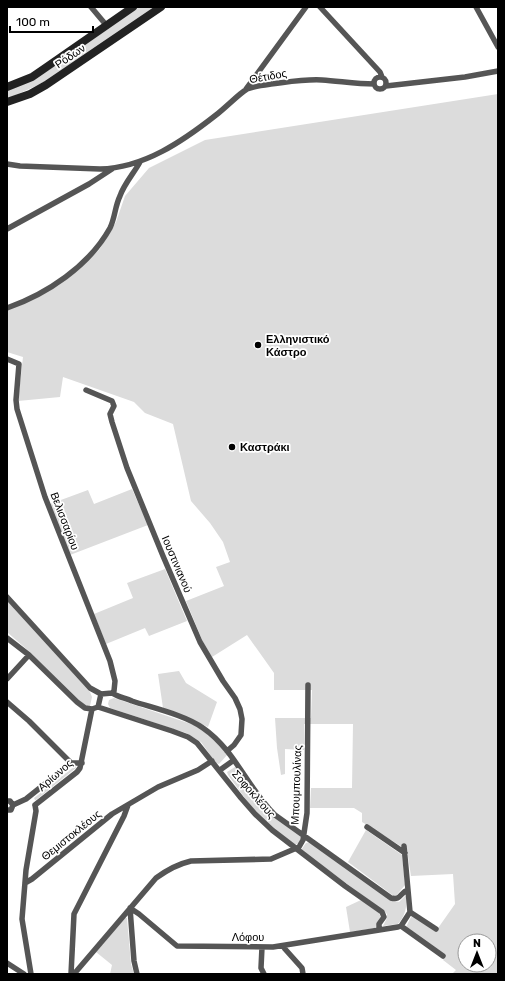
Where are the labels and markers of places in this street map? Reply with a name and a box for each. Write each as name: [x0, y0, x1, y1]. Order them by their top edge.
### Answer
place label: Ελληνιστικό Κάστρο: [266, 333, 330, 359]
marker: Ελληνιστικό Κάστρο: [253, 340, 263, 350]
place label: Καστράκι: [240, 441, 290, 454]
marker: Καστράκι: [227, 442, 237, 452]

